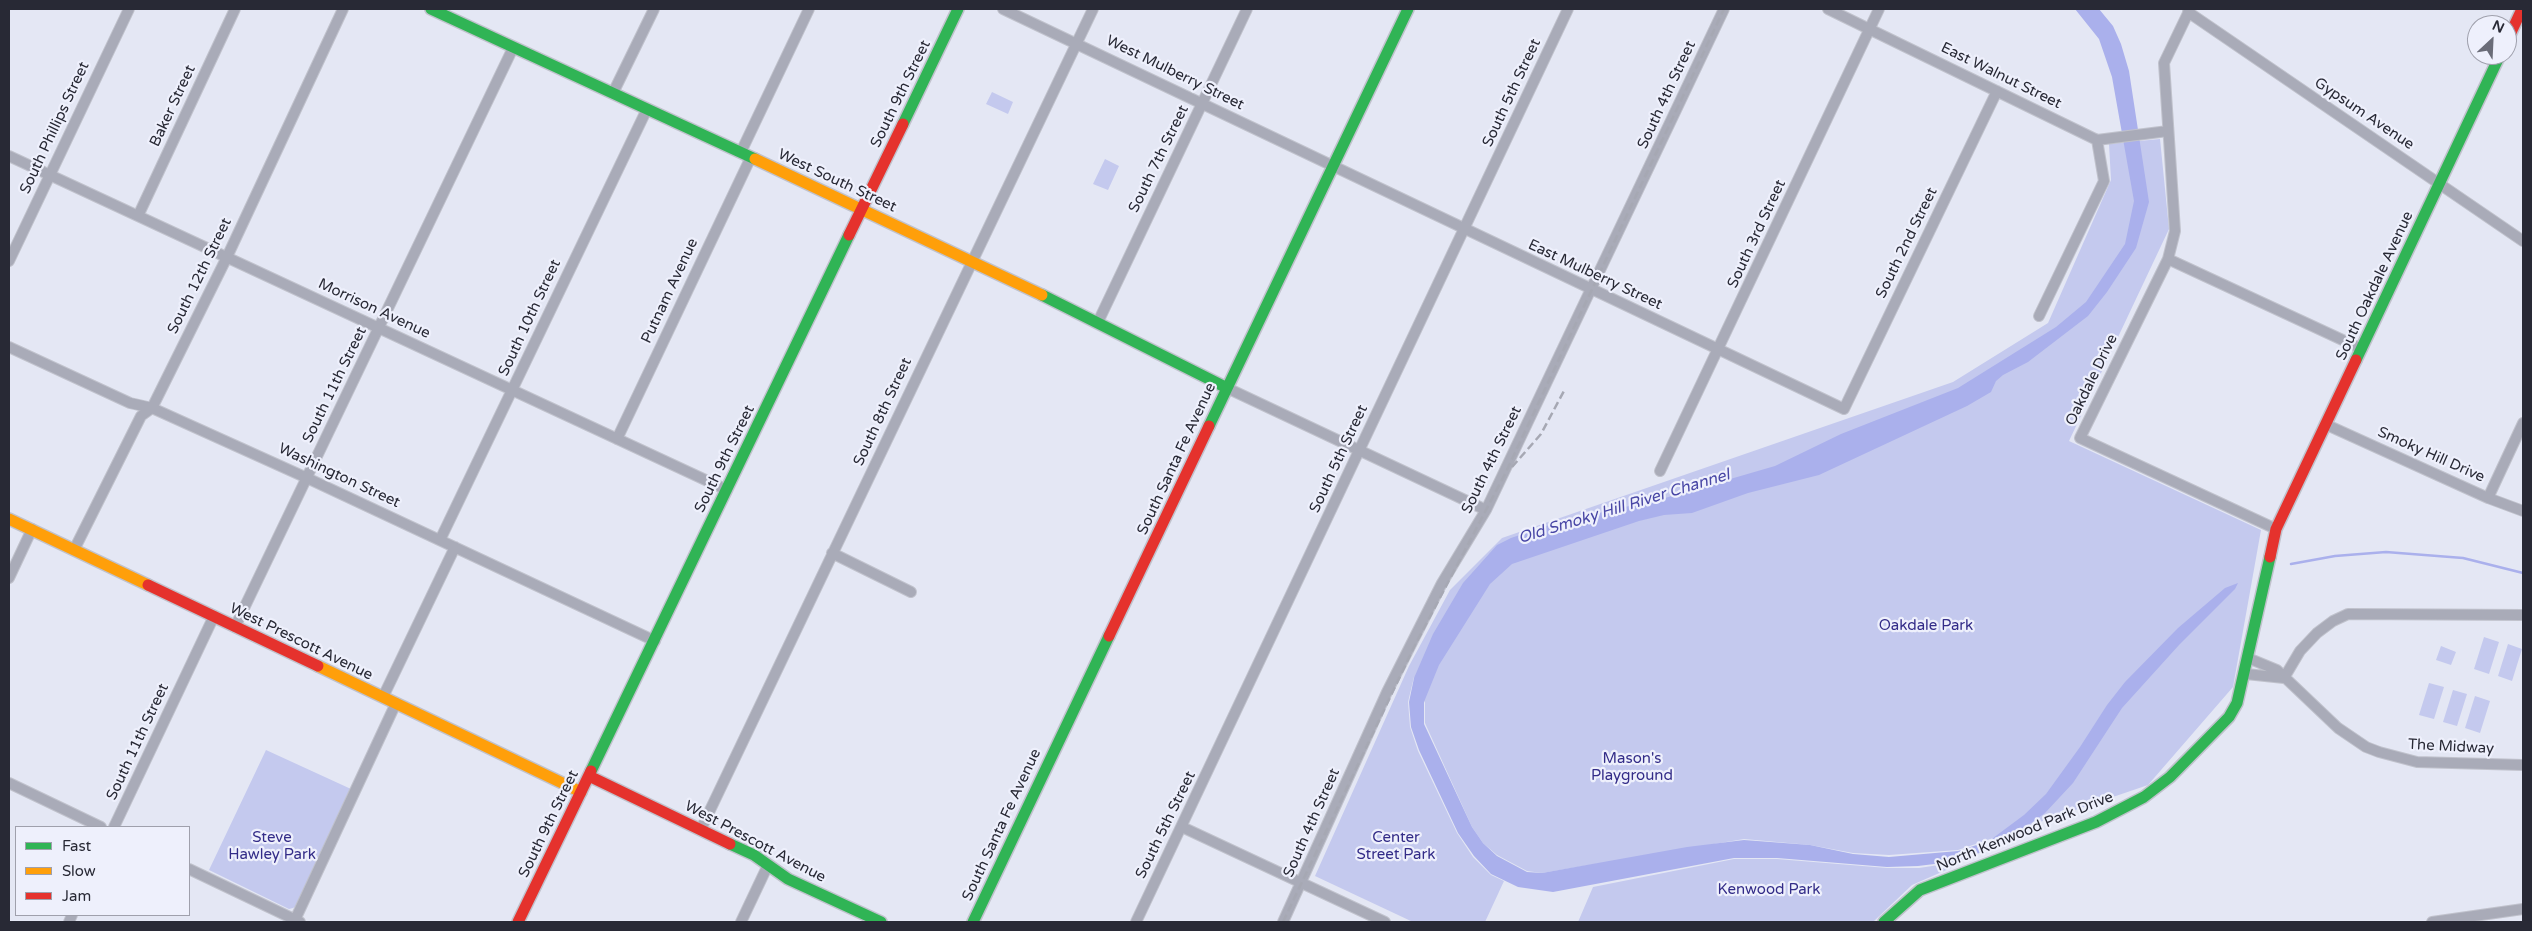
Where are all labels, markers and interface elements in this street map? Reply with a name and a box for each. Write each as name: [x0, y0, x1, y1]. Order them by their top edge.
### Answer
north arrow: [2467, 15, 2517, 65]
text: N: [2489, 17, 2507, 37]
street label: West Mulberry Street: [1103, 32, 1247, 114]
street label: South 5th Street: [1479, 36, 1545, 150]
street label: South 9th Street: [867, 37, 935, 151]
street label: South 4th Street: [1634, 38, 1700, 152]
street label: East Walnut Street: [1938, 39, 2064, 113]
street label: South Phillips Street: [16, 59, 94, 197]
street label: Baker Street: [146, 62, 200, 150]
street label: Gypsum Avenue: [2311, 74, 2417, 154]
street label: South 7th Street: [1125, 102, 1193, 216]
street label: West South Street: [775, 146, 899, 216]
street label: South 3rd Street: [1724, 177, 1790, 291]
street label: South 2nd Street: [1872, 185, 1942, 301]
street label: South Oakdale Avenue: [2333, 209, 2417, 363]
street label: South 12th Street: [164, 215, 236, 337]
street label: Putnam Avenue: [638, 236, 702, 346]
street label: East Mulberry Street: [1525, 236, 1665, 314]
street label: South 10th Street: [495, 257, 565, 379]
street label: Morrison Avenue: [315, 275, 433, 343]
street label: South 11th Street: [299, 324, 371, 446]
street label: Oakdale Drive: [2062, 331, 2122, 429]
street label: South 8th Street: [850, 355, 916, 469]
street label: South Santa Fe Avenue: [1134, 380, 1220, 538]
street label: South 9th Street: [691, 402, 759, 516]
street label: South 5th Street: [1306, 402, 1372, 516]
street label: South 4th Street: [1458, 403, 1526, 517]
street label: Smoky Hill Drive: [2375, 423, 2487, 487]
street label: Washington Street: [275, 440, 403, 512]
water label: Old Smoky Hill River Channel: [1516, 466, 1732, 548]
street label: West Prescott Avenue: [227, 600, 375, 684]
park label: Oakdale Park: [1879, 617, 1973, 635]
street label: South 11th Street: [103, 681, 173, 803]
street label: The Midway: [2407, 736, 2495, 758]
street label: South Santa Fe Avenue: [959, 746, 1045, 904]
park label: Mason's Playground: [1591, 750, 1673, 785]
street label: South 4th Street: [1280, 766, 1344, 880]
street label: South 9th Street: [515, 767, 583, 881]
street label: South 5th Street: [1132, 768, 1200, 882]
street label: North Kenwood Park Drive: [1934, 788, 2116, 876]
street label: West Prescott Avenue: [681, 797, 829, 887]
legend: [15, 826, 190, 916]
park label: Steve Hawley Park: [228, 829, 316, 864]
park label: Center Street Park: [1357, 829, 1435, 864]
text: Fast: [62, 837, 91, 855]
text: Slow: [62, 862, 96, 880]
park label: Kenwood Park: [1718, 881, 1820, 899]
text: Jam: [62, 887, 91, 905]

